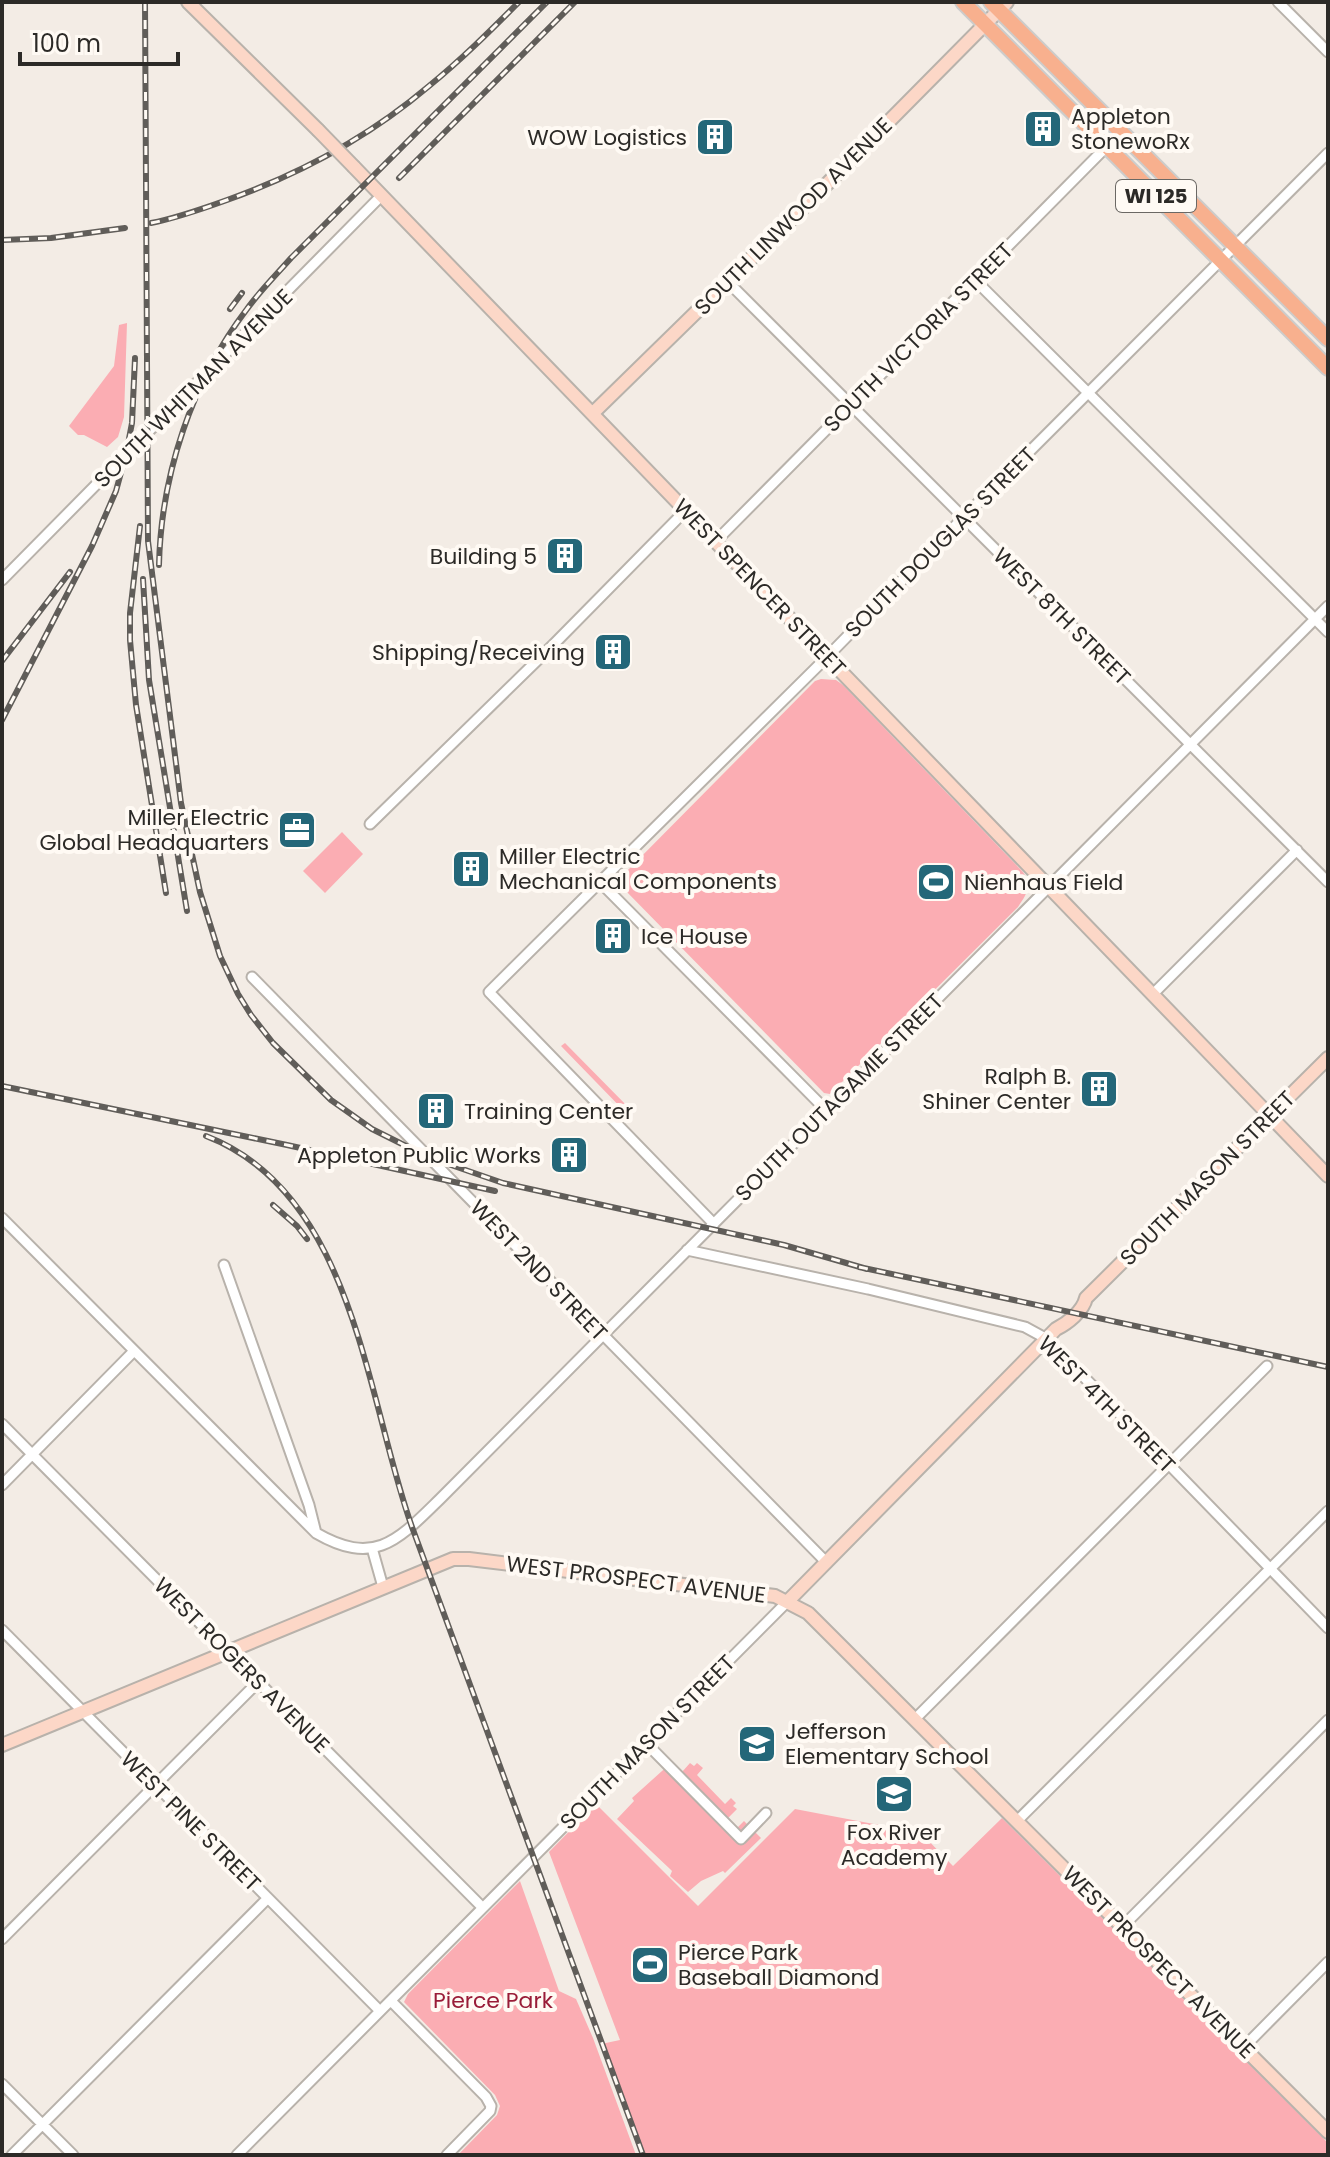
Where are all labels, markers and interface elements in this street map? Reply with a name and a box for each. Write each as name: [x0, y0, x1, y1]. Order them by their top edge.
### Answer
scale bar: [20, 16, 178, 66]
text: 100 m: [32, 27, 101, 60]
place label: Appleton StonewoRx: [1071, 101, 1190, 157]
building icon: Appleton StonewoRx: [1022, 108, 1064, 150]
street label: SOUTH LINWOOD AVENUE: [687, 110, 899, 322]
building icon: WOW Logistics: [694, 116, 736, 158]
place label: WOW Logistics: [527, 122, 687, 153]
road number: WI 125: [1116, 180, 1196, 212]
street label: SOUTH VICTORIA STREET: [817, 236, 1020, 439]
street label: SOUTH WHITMAN AVENUE: [87, 282, 300, 495]
street label: SOUTH DOUGLAS STREET: [838, 440, 1043, 645]
street label: WEST SPENCER STREET: [667, 492, 853, 683]
building icon: Building 5: [544, 535, 586, 577]
place label: Building 5: [430, 541, 537, 572]
street label: WEST 8TH STREET: [986, 541, 1137, 692]
building icon: Shipping/Receiving: [592, 631, 634, 673]
place label: Shipping/Receiving: [372, 637, 585, 668]
place label: Miller Electric Global Headquarters: [39, 802, 269, 858]
office icon: Miller Electric Global Headquarters: [276, 809, 318, 851]
place label: Miller Electric Mechanical Components: [499, 841, 777, 897]
building icon: Miller Electric Mechanical Components: [450, 848, 492, 890]
sports icon: Nienhaus Field: [915, 861, 957, 903]
place label: Nienhaus Field: [964, 867, 1123, 898]
building icon: Ice House: [592, 915, 634, 957]
place label: Ice House: [641, 921, 748, 952]
street label: SOUTH OUTAGAMIE STREET: [728, 986, 950, 1208]
place label: Ralph B. Shiner Center: [922, 1061, 1071, 1117]
building icon: Ralph B. Shiner Center: [1078, 1068, 1120, 1110]
street label: SOUTH MASON STREET: [1113, 1084, 1302, 1273]
building icon: Training Center: [415, 1090, 457, 1132]
place label: Training Center: [464, 1096, 633, 1127]
building icon: Appleton Public Works: [548, 1134, 590, 1176]
place label: Appleton Public Works: [297, 1140, 541, 1171]
street label: WEST 2ND STREET: [463, 1193, 614, 1348]
street label: WEST 4TH STREET: [1031, 1329, 1182, 1480]
street label: WEST PROSPECT AVENUE: [504, 1548, 767, 1611]
street label: WEST ROGERS AVENUE: [147, 1571, 336, 1760]
street label: SOUTH MASON STREET: [553, 1648, 742, 1837]
place label: Jefferson Elementary School: [785, 1716, 989, 1772]
school or university icon: Jefferson Elementary School: [736, 1723, 778, 1765]
street label: WEST PINE STREET: [114, 1744, 268, 1898]
school or university icon: Fox River Academy: [873, 1773, 915, 1815]
place label: Fox River Academy: [841, 1817, 948, 1873]
street label: WEST PROSPECT AVENUE: [1055, 1859, 1262, 2066]
place label: Pierce Park Baseball Diamond: [678, 1937, 879, 1993]
sports icon: Pierce Park Baseball Diamond: [629, 1944, 671, 1986]
park label: Pierce Park: [433, 1985, 554, 2016]

